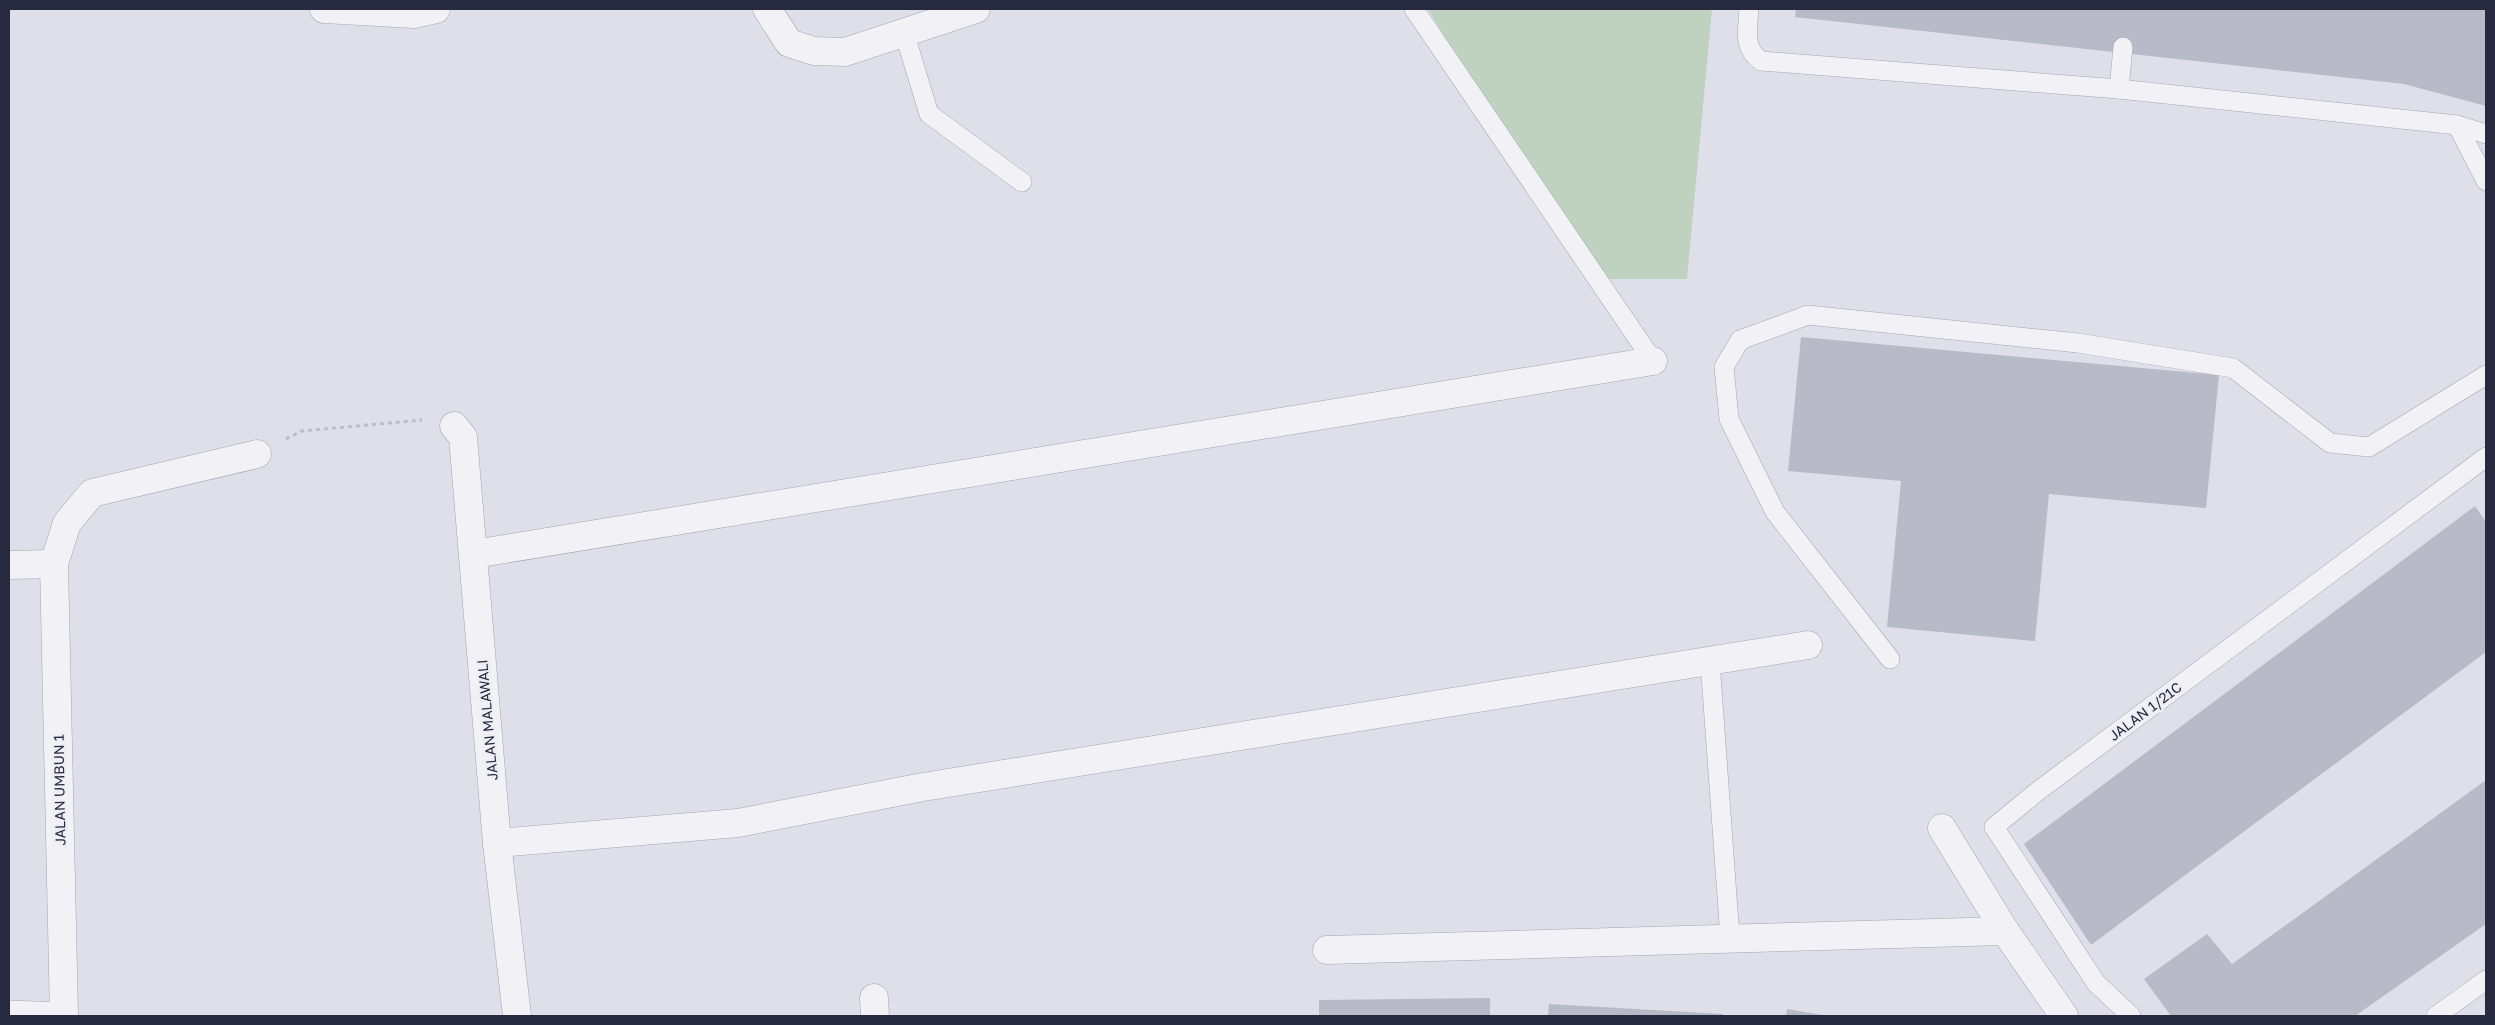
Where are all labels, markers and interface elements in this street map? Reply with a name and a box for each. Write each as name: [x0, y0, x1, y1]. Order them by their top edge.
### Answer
street label: JALAN MALAWALI: [473, 659, 501, 781]
street label: JALAN 1/21C: [2105, 678, 2185, 744]
street label: JALAN UMBUN 1: [50, 734, 68, 846]

